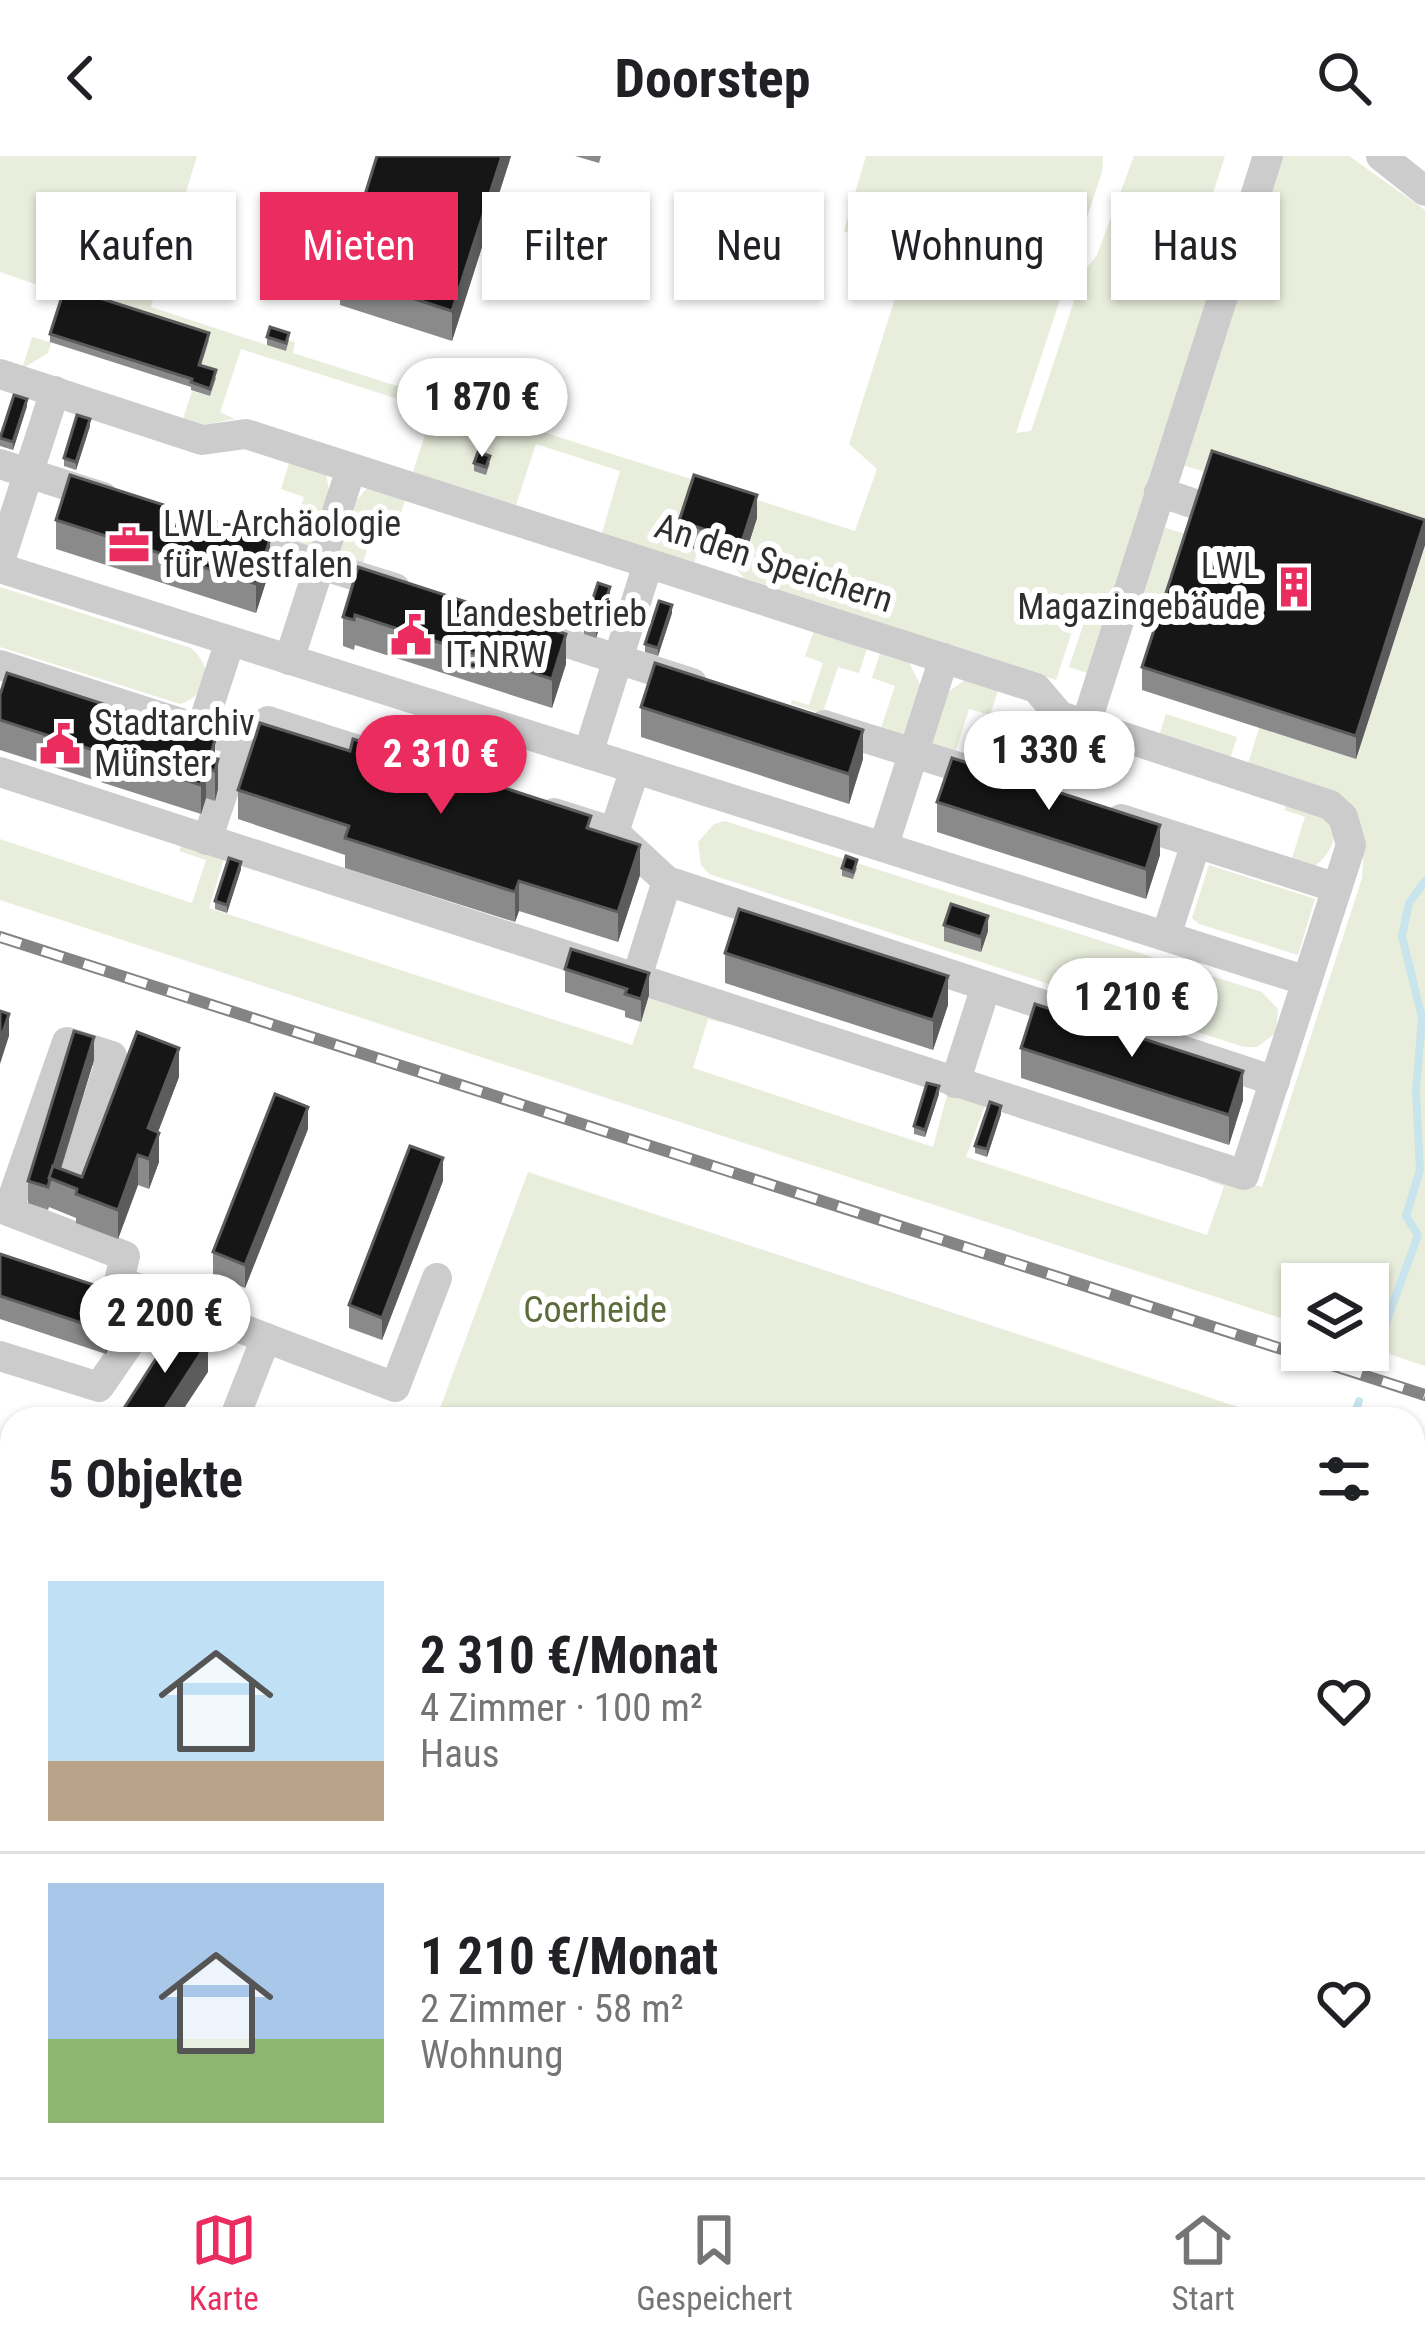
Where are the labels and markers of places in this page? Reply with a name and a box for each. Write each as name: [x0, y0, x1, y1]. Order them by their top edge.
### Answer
pin: 1 870 €: [371, 358, 593, 460]
place label: LWL-Archäologie für Westfalen: [163, 503, 401, 586]
office icon: LWL-Archäologie für Westfalen: [106, 522, 152, 568]
place label: LWL Magazingebäude: [1017, 545, 1260, 628]
building icon: LWL Magazingebäude: [1271, 564, 1317, 610]
place label: Landesbetrieb IT.NRW: [445, 593, 647, 676]
public building icon: Landesbetrieb IT.NRW: [388, 612, 434, 658]
place label: Stadtarchiv Münster: [94, 702, 255, 785]
pin: 1 330 €: [938, 711, 1160, 813]
pin: 2 310 €: [330, 715, 552, 817]
public building icon: Stadtarchiv Münster: [37, 721, 83, 767]
pin: 1 210 €: [1021, 958, 1243, 1060]
pin: 2 200 €: [54, 1274, 276, 1376]

